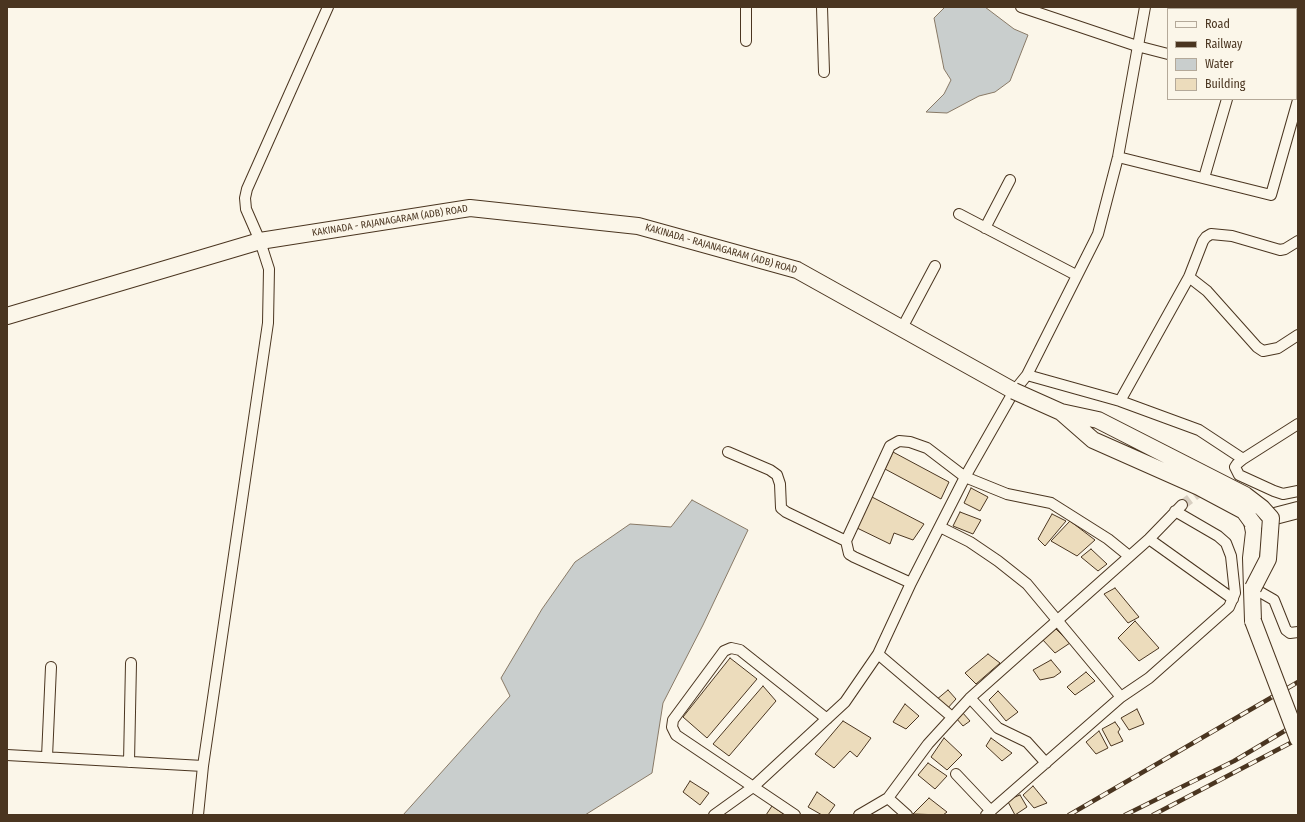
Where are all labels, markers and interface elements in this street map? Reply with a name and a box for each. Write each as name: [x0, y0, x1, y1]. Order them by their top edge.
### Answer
legend: [1167, 8, 1297, 100]
text: Road: [1205, 17, 1230, 31]
text: Railway: [1205, 37, 1242, 51]
text: Water: [1205, 57, 1233, 71]
text: Building: [1205, 77, 1245, 91]
street label: KAKINADA - RAJANAGARAM (ADB) ROAD: [311, 203, 469, 239]
street label: KAKINADA - RAJANAGARAM (ADB) ROAD: [644, 222, 798, 276]

